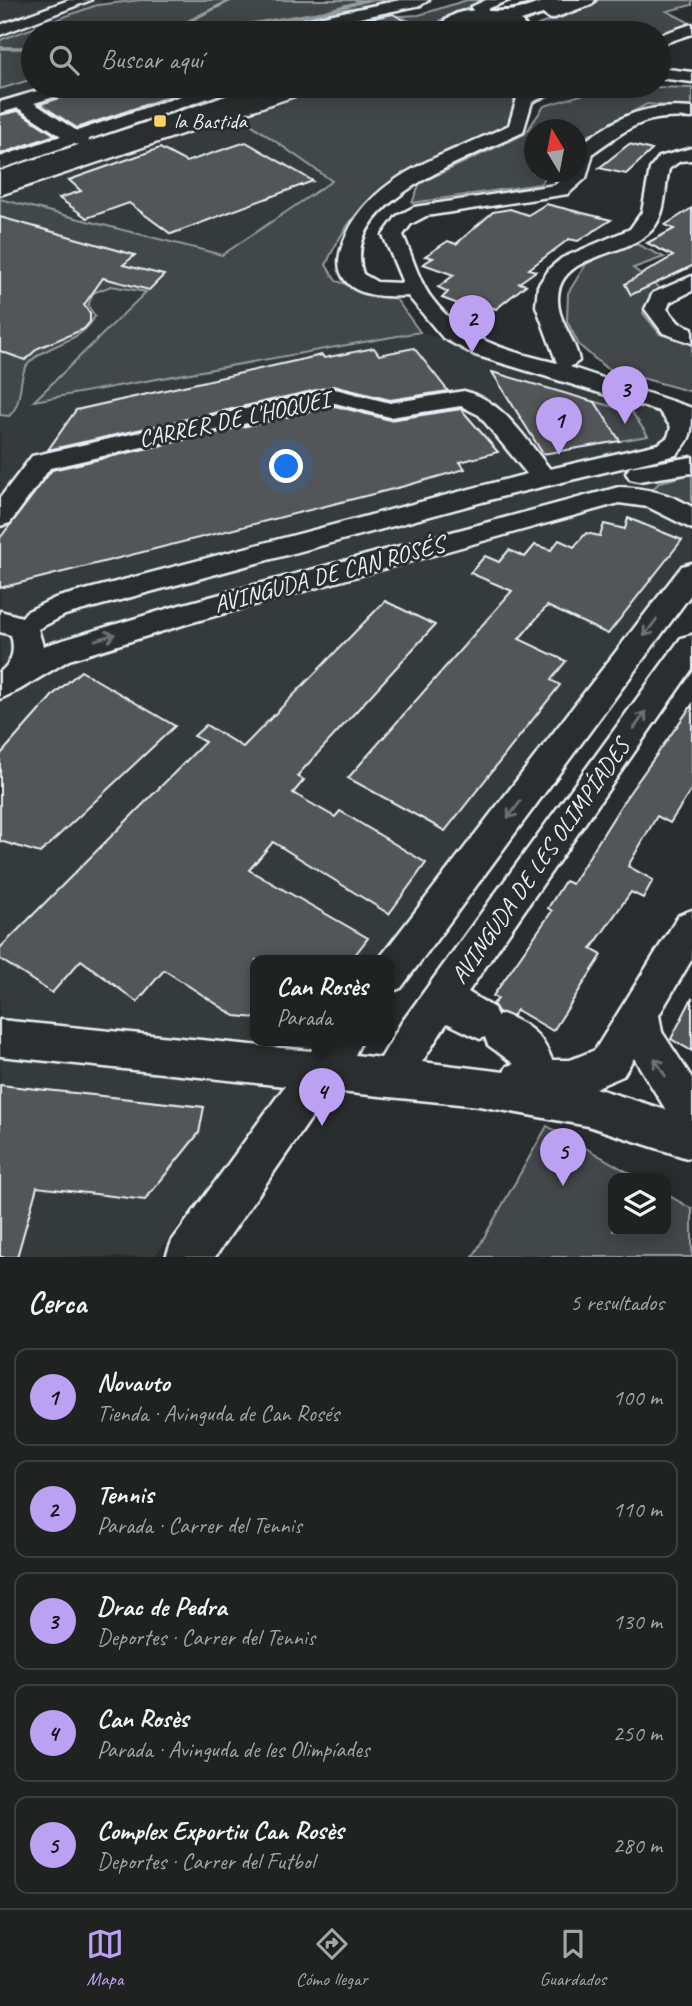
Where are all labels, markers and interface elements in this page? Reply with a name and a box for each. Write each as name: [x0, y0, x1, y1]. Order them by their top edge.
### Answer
search box: [21, 21, 671, 98]
icon: search: [45, 41, 83, 79]
text: Buscar aquí: [101, 43, 203, 76]
place label: la Bastida: [174, 108, 248, 134]
marker: la Bastida: [152, 113, 168, 129]
north arrow: [524, 119, 587, 182]
pin: 2: [449, 295, 495, 353]
pin: 3: [602, 366, 648, 424]
street label: CARRER DE L'HOQUEI: [136, 383, 337, 454]
pin: 1: [536, 397, 582, 455]
your location: [269, 449, 303, 483]
street label: AVINGUDA DE CAN ROSÉS: [211, 528, 452, 619]
one-way arrow: [643, 618, 658, 637]
one-way arrow: [94, 630, 116, 643]
one-way arrow: [632, 711, 647, 730]
street label: AVINGUDA DE LES OLIMPÍADES: [444, 730, 638, 989]
one-way arrow: [506, 800, 521, 819]
popup: [250, 955, 394, 1046]
text: Can Rosès: [276, 970, 368, 1003]
text: Parada: [276, 1003, 332, 1032]
one-way arrow: [653, 1058, 667, 1078]
pin: 4: [299, 1068, 345, 1126]
pin: 5: [540, 1128, 586, 1186]
map controls: [608, 1173, 671, 1236]
button: layers: [608, 1173, 671, 1236]
text: Cerca: [28, 1284, 86, 1322]
text: 5 resultados: [570, 1288, 664, 1317]
text: Novauto: [97, 1366, 170, 1399]
text: 1: [48, 1383, 58, 1412]
text: 100 m: [613, 1383, 662, 1412]
text: Tienda · Avinguda de Can Rosés: [97, 1399, 339, 1428]
text: Tennis: [97, 1478, 153, 1511]
text: 2: [48, 1495, 58, 1524]
text: 110 m: [613, 1495, 662, 1524]
text: Parada · Carrer del Tennis: [97, 1511, 302, 1540]
text: Drac de Pedra: [97, 1590, 227, 1623]
text: 3: [48, 1607, 58, 1636]
text: 130 m: [613, 1607, 662, 1636]
text: Deportes · Carrer del Tennis: [97, 1623, 315, 1652]
text: Can Rosès: [97, 1702, 188, 1735]
text: 4: [48, 1719, 58, 1748]
text: 250 m: [613, 1719, 662, 1748]
text: Parada · Avinguda de les Olimpíades: [97, 1735, 370, 1764]
text: Complex Exportiu Can Rosès: [97, 1814, 344, 1847]
text: 5: [48, 1831, 58, 1860]
text: 280 m: [613, 1831, 662, 1860]
text: Deportes · Carrer del Futbol: [97, 1847, 315, 1876]
tab: Mapa: [86, 1925, 124, 1991]
tab: Cómo llegar: [296, 1925, 368, 1991]
tab: Guardados: [539, 1925, 606, 1991]

